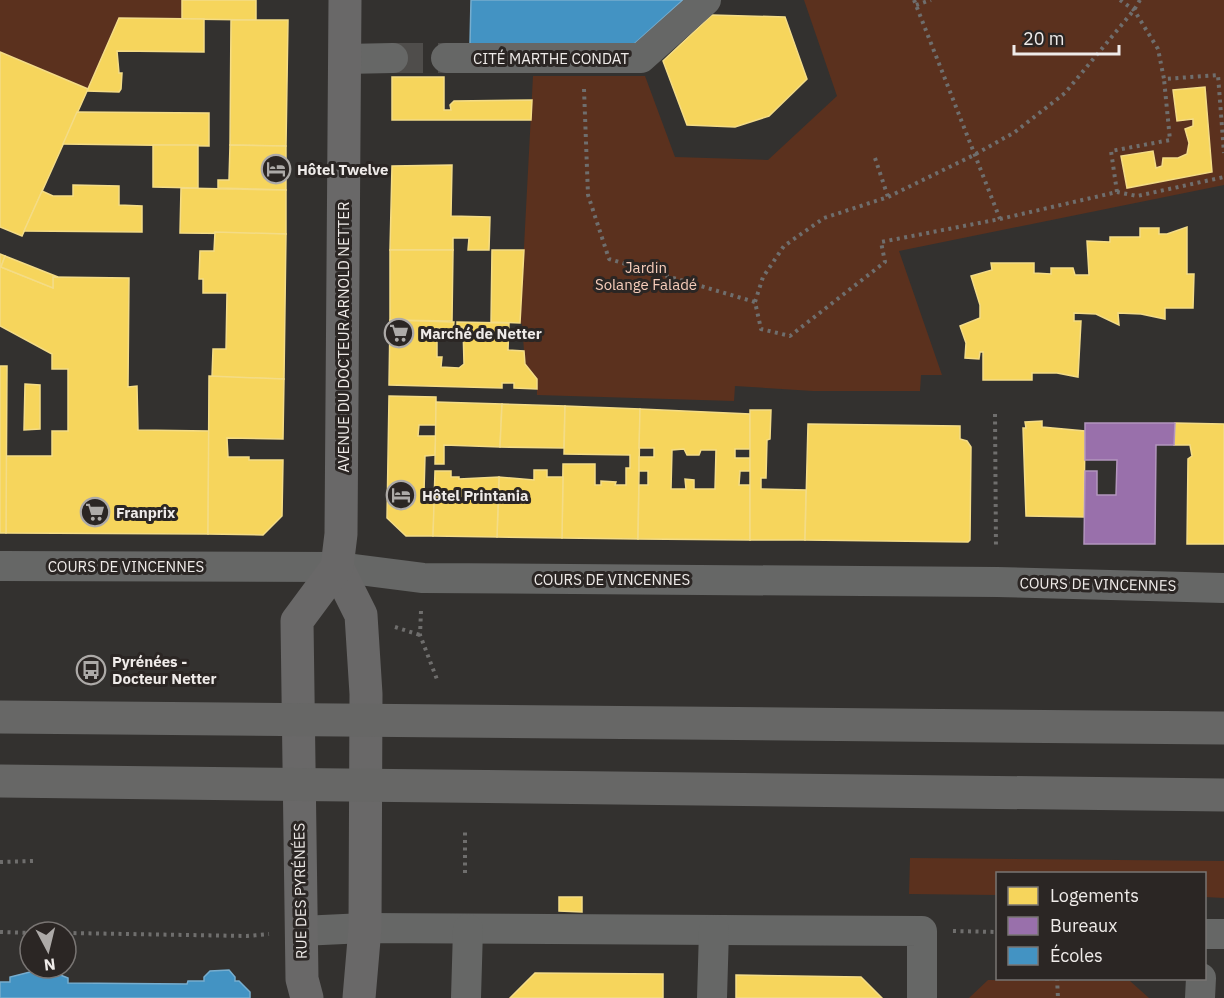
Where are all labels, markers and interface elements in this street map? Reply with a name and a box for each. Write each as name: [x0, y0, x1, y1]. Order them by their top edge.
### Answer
scale bar: [1014, 18, 1119, 56]
text: 20 m: [1023, 27, 1065, 50]
street label: CITÉ MARTHE CONDAT: [473, 49, 629, 68]
hotel icon: Hôtel Twelve: [260, 153, 292, 185]
place label: Hôtel Twelve: [297, 160, 388, 179]
street label: AVENUE DU DOCTEUR ARNOLD NETTER: [334, 201, 353, 473]
park label: Jardin Solange Faladé: [595, 258, 697, 294]
supermarket icon: Marché de Netter: [383, 317, 415, 349]
place label: Marché de Netter: [420, 324, 542, 343]
hotel icon: Hôtel Printania: [385, 479, 417, 511]
place label: Hôtel Printania: [422, 486, 529, 505]
supermarket icon: Franprix: [79, 496, 111, 528]
place label: Franprix: [116, 503, 176, 522]
street label: COURS DE VINCENNES: [48, 557, 204, 576]
street label: COURS DE VINCENNES: [534, 570, 690, 589]
street label: COURS DE VINCENNES: [1020, 573, 1176, 595]
place label: Pyrénées - Docteur Netter: [112, 652, 216, 688]
bus stop icon: Pyrénées - Docteur Netter: [75, 654, 107, 686]
street label: RUE DES PYRÉNÉES: [289, 823, 311, 959]
legend: [996, 872, 1206, 980]
text: Logements: [1050, 884, 1139, 907]
text: Bureaux: [1050, 914, 1117, 937]
north arrow: [18, 920, 78, 980]
text: Écoles: [1050, 944, 1103, 967]
text: N: [43, 954, 57, 976]

